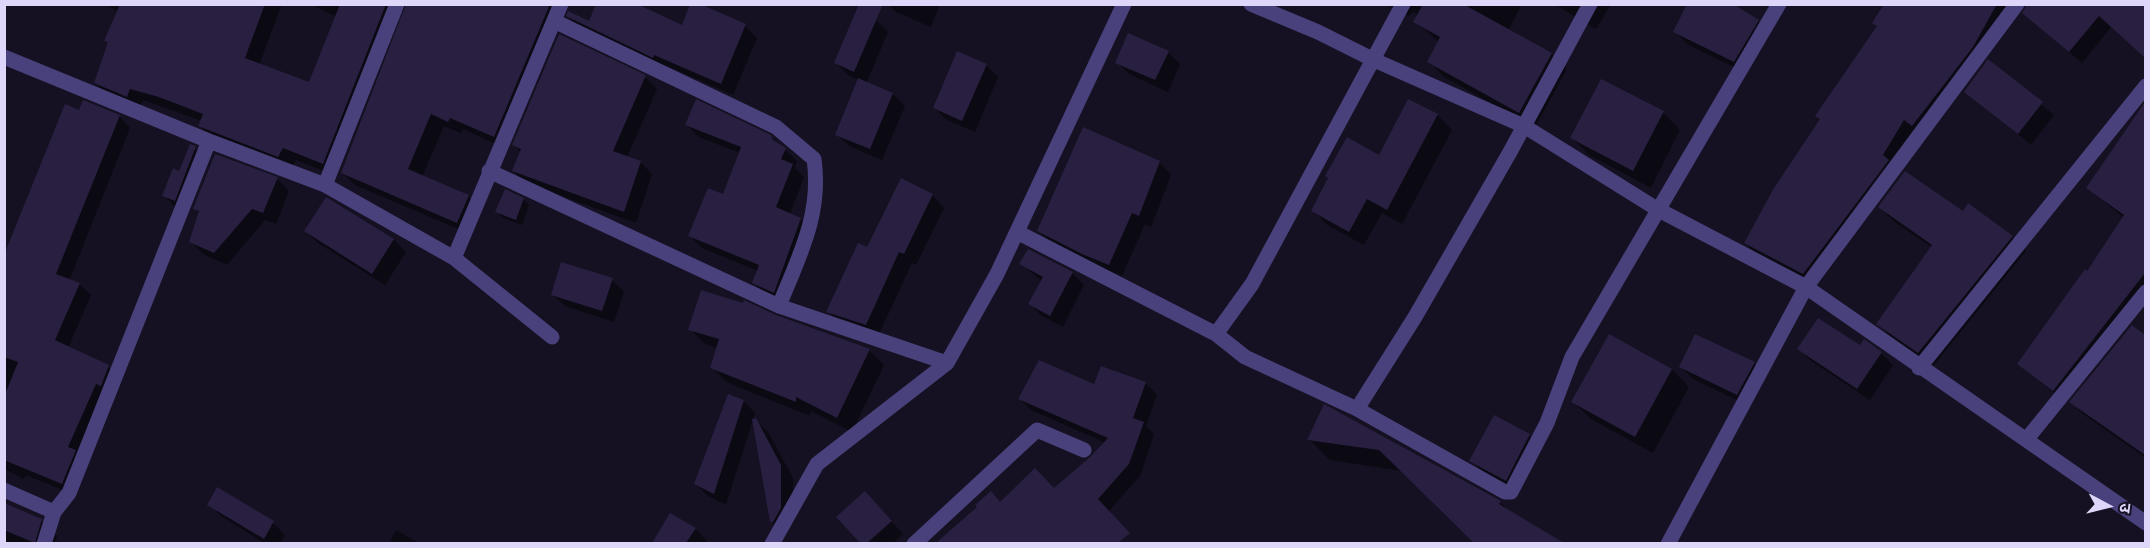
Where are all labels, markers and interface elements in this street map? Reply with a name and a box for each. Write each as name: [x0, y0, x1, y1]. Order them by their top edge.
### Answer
north arrow: [2078, 476, 2138, 536]
text: उ: [2115, 502, 2136, 514]

